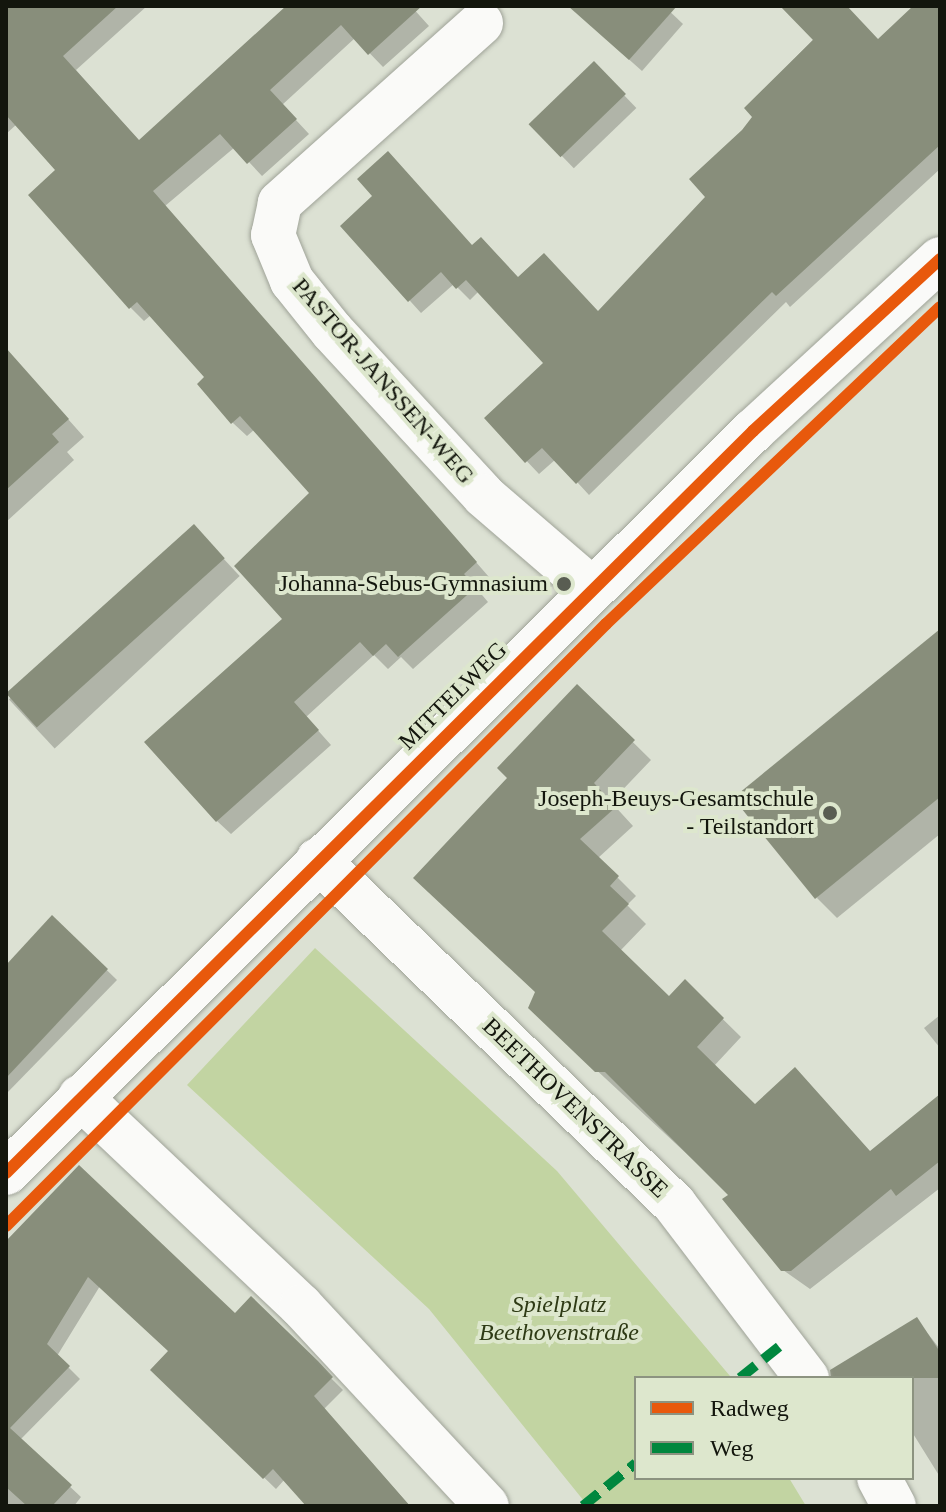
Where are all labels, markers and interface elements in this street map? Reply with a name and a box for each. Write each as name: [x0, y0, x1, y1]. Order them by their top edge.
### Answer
street label: PASTOR-JANSSEN-WEG: [286, 272, 480, 490]
place label: Johanna-Sebus-Gymnasium: [279, 570, 548, 598]
marker: Johanna-Sebus-Gymnasium: [555, 575, 573, 593]
street label: MITTELWEG: [393, 636, 513, 756]
place label: Joseph-Beuys-Gesamtschule - Teilstandort: [538, 785, 814, 841]
marker: Joseph-Beuys-Gesamtschule - Teilstandort: [821, 804, 839, 822]
street label: BEETHOVENSTRASSE: [476, 1012, 674, 1204]
park label: Spielplatz Beethovenstraße: [479, 1291, 639, 1347]
legend: [634, 1376, 914, 1480]
text: Radweg: [710, 1395, 789, 1421]
text: Weg: [710, 1435, 753, 1461]

